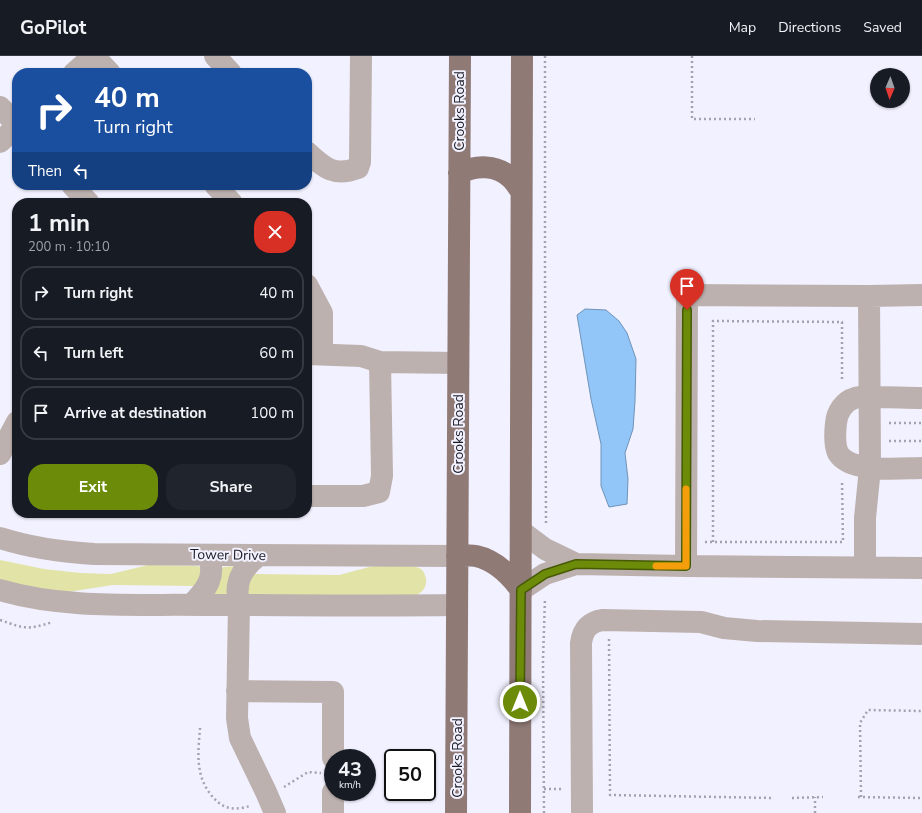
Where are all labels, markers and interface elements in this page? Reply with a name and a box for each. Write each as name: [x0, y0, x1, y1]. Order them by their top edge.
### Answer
text: GoPilot: [20, 15, 86, 41]
text: Map: [729, 18, 756, 37]
text: Directions: [778, 18, 841, 37]
text: Saved: [863, 18, 902, 37]
north arrow: [870, 68, 910, 108]
map controls: [870, 68, 910, 108]
street label: Crooks Road: [450, 71, 469, 151]
text: 40 m: [94, 79, 160, 117]
icon: right: [28, 84, 80, 136]
text: Turn right: [94, 115, 173, 139]
icon: left: [70, 160, 92, 182]
text: Then: [28, 161, 62, 181]
text: 1 min: [28, 207, 90, 239]
button: close: [254, 211, 296, 253]
text: 200 m · 10:10: [28, 238, 110, 256]
pin: [670, 269, 704, 310]
icon: arrive: [676, 275, 698, 297]
icon: right: [30, 282, 52, 304]
text: Turn right: [64, 283, 133, 303]
text: 40 m: [259, 283, 294, 303]
icon: left: [30, 342, 52, 364]
text: Turn left: [64, 343, 123, 363]
text: 60 m: [259, 343, 294, 363]
street label: Crooks Road: [449, 394, 468, 474]
icon: arrive: [30, 402, 52, 424]
text: Arrive at destination: [64, 403, 207, 423]
text: 100 m: [250, 403, 294, 423]
button: Exit: [28, 464, 158, 510]
button: Share: [166, 464, 296, 510]
street label: Tower Drive: [190, 545, 266, 565]
position arrow: [499, 681, 541, 723]
street label: Crooks Road: [448, 718, 467, 798]
speed limit sign: 50: [384, 749, 436, 801]
text: 43: [338, 756, 362, 783]
text: km/h: [339, 778, 361, 792]

